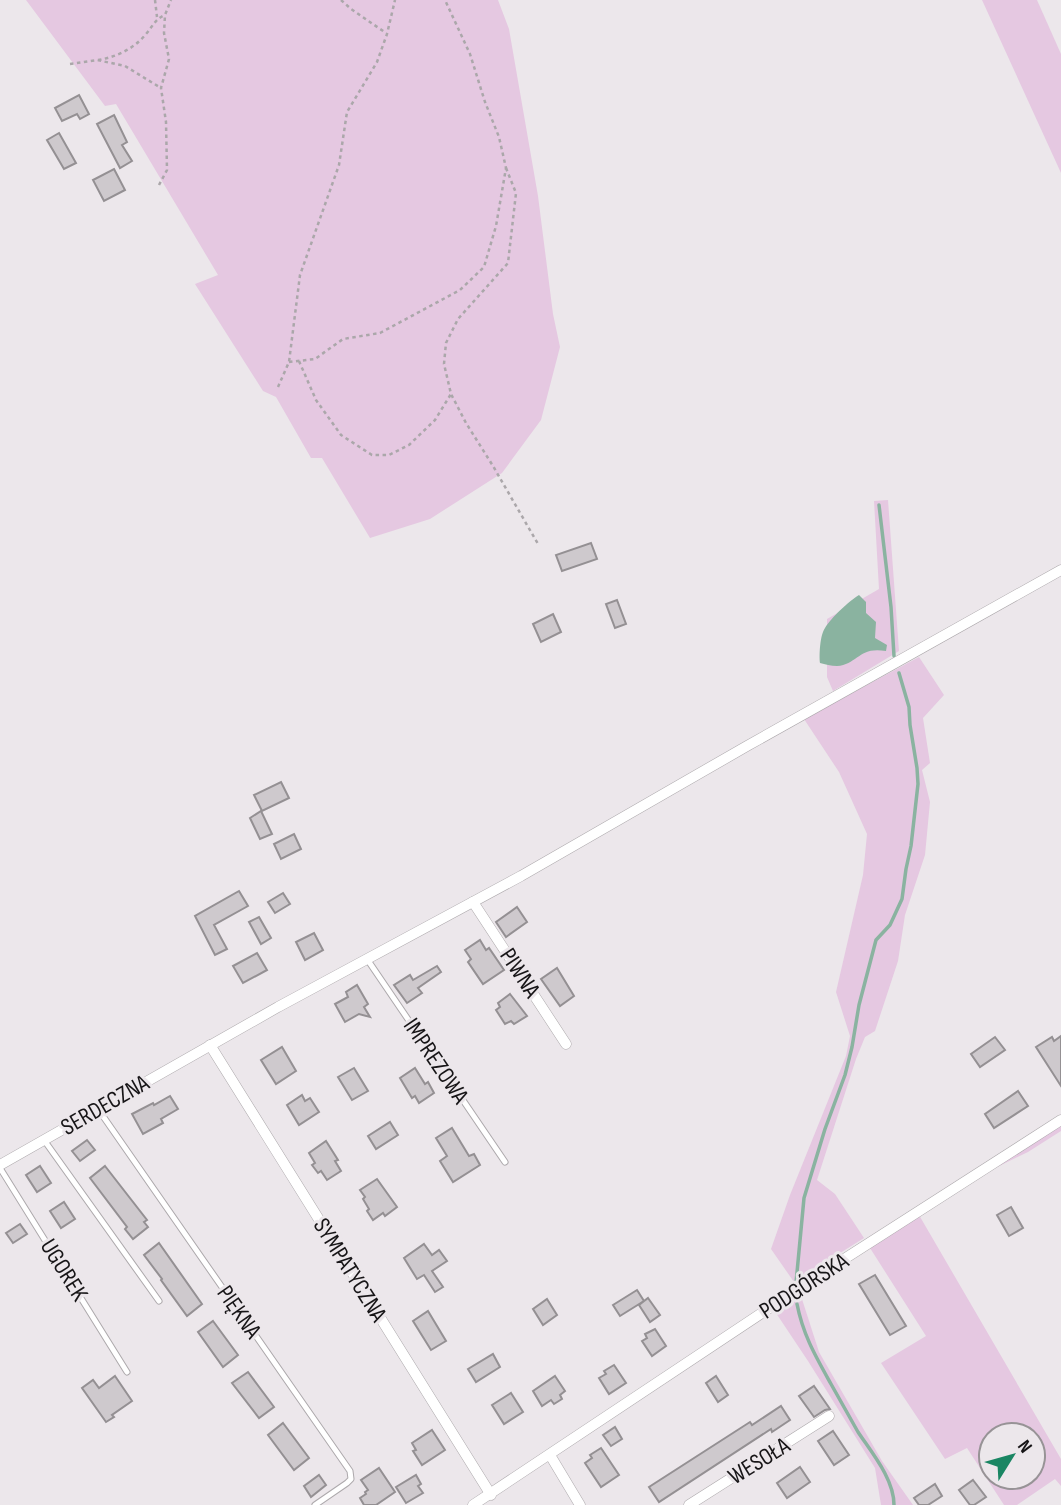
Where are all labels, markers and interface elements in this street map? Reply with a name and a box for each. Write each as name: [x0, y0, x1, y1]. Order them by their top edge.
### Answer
street label: PIWNA: [493, 943, 547, 1004]
street label: IMPREZOWA: [397, 1013, 476, 1110]
street label: SERDECZNA: [56, 1068, 155, 1142]
street label: SYMPATYCZNA: [307, 1213, 394, 1328]
street label: UGOREK: [34, 1234, 94, 1306]
street label: PODGÓRSKA: [754, 1246, 855, 1325]
street label: PIĘKNA: [210, 1280, 268, 1345]
north arrow: [977, 1421, 1047, 1491]
street label: WESOŁA: [723, 1431, 796, 1491]
text: N: [1012, 1436, 1037, 1458]

